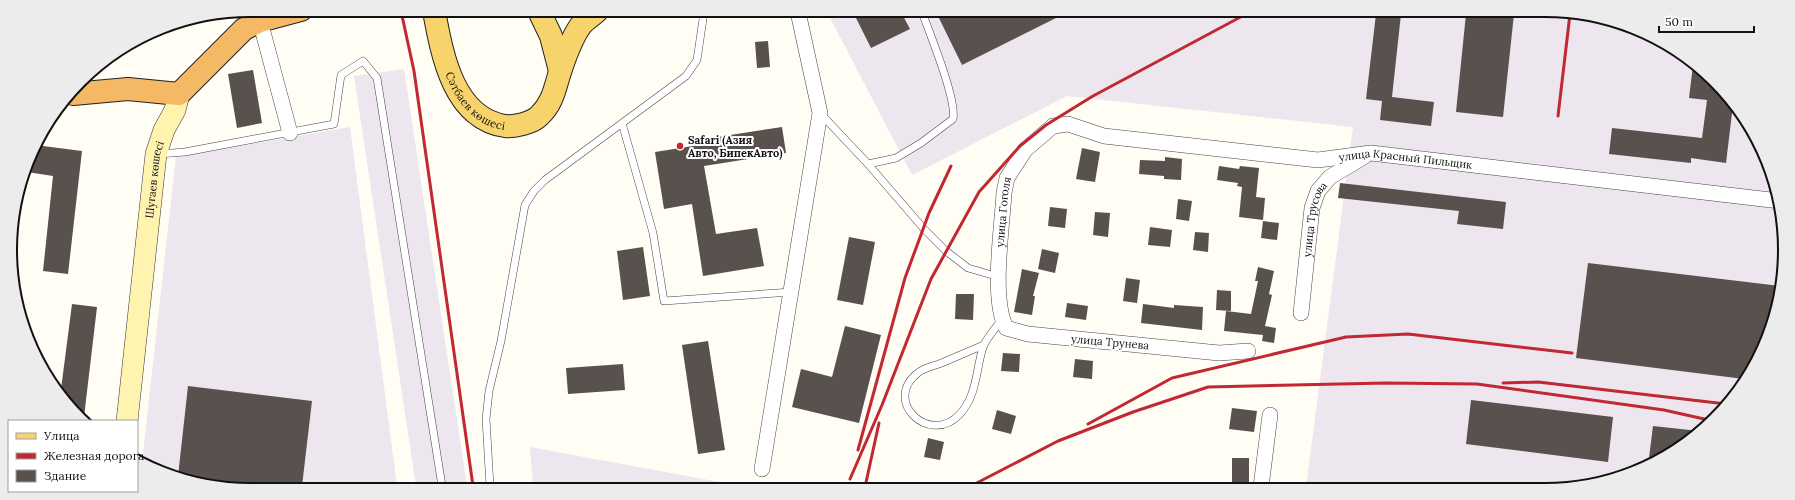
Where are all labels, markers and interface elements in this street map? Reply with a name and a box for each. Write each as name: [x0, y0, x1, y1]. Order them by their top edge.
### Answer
scale bar: [1659, 8, 1754, 34]
text: 50 m: [1665, 14, 1693, 29]
street label: Сәтбаев көшесі: [443, 70, 506, 133]
place label: Safari (Азия Авто, БипекАвто): [688, 133, 782, 161]
street label: Шугаев көшесі: [142, 139, 167, 219]
marker: Safari (Азия Авто, БипекАвто): [675, 141, 685, 151]
street label: улица Красный Пильщик: [1338, 146, 1473, 172]
street label: улица Гоголя: [993, 176, 1014, 248]
street label: улица Трусова: [1300, 179, 1330, 258]
street label: улица Трунева: [1070, 332, 1150, 352]
legend: [8, 420, 138, 492]
text: Улица: [43, 428, 80, 443]
text: Железная дорога: [44, 448, 144, 463]
text: Здание: [44, 468, 87, 483]

